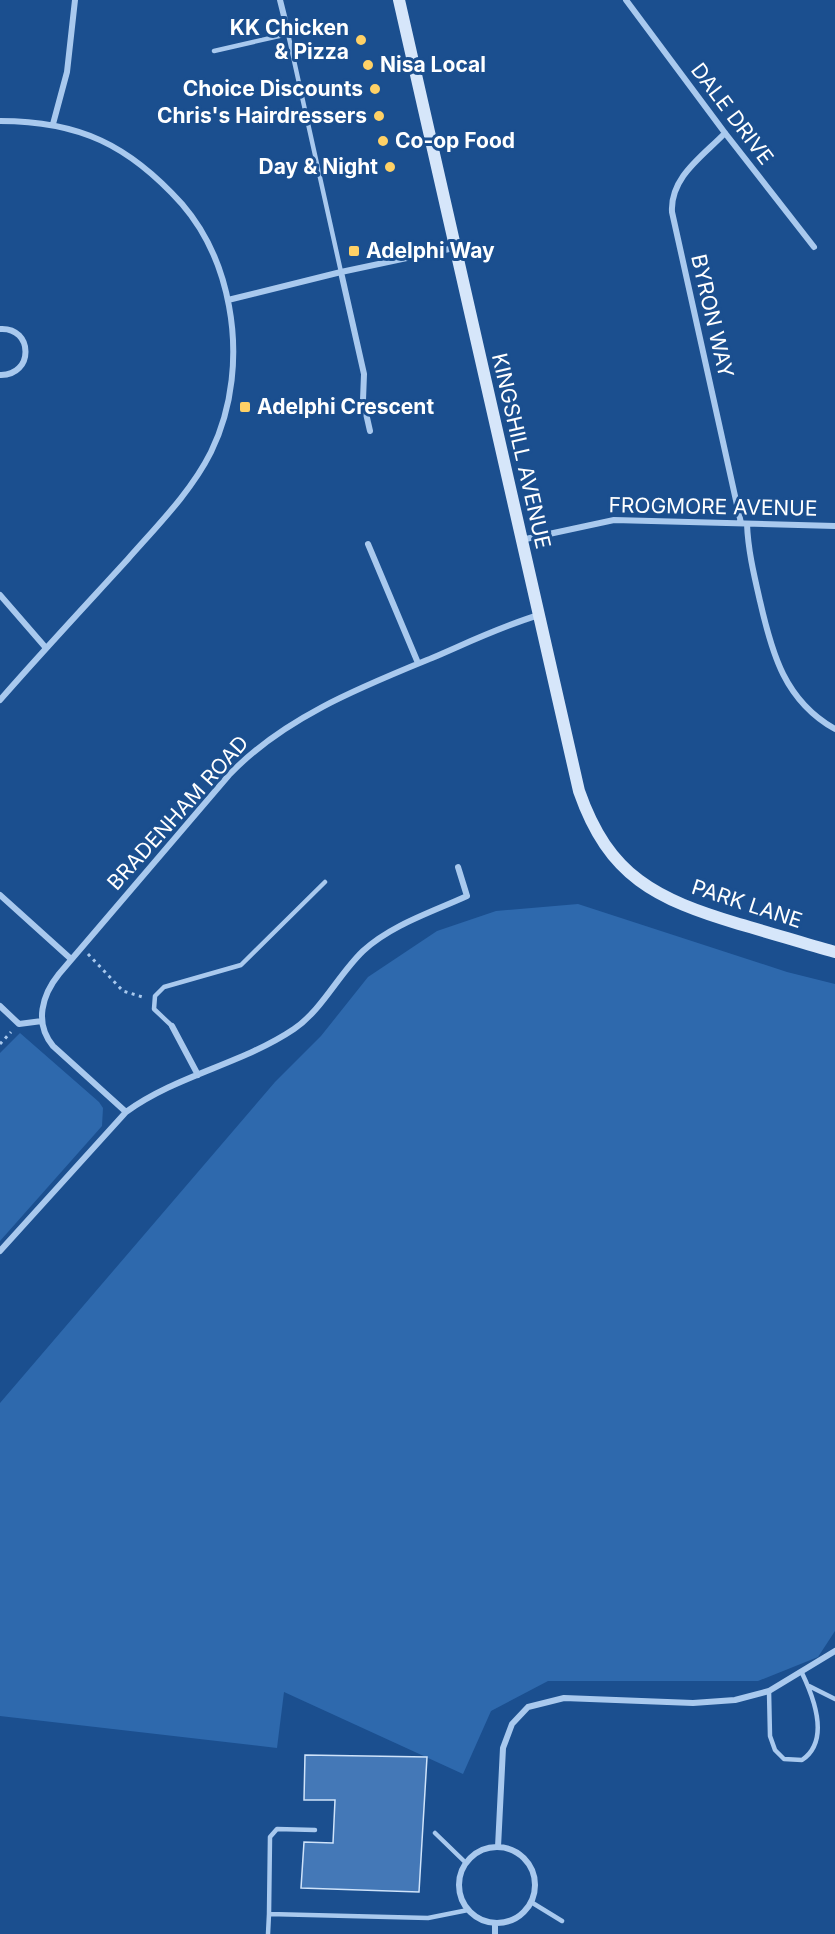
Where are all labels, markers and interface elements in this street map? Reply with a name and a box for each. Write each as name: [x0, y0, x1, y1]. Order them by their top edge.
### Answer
place label: KK Chicken & Pizza: [230, 15, 349, 64]
marker: KK Chicken & Pizza: [354, 33, 368, 47]
place label: Nisa Local: [380, 52, 486, 77]
marker: Nisa Local: [361, 58, 375, 72]
street label: DALE DRIVE: [686, 58, 779, 169]
place label: Choice Discounts: [183, 76, 363, 101]
marker: Choice Discounts: [368, 82, 382, 96]
place label: Chris's Hairdressers: [157, 103, 367, 128]
marker: Chris's Hairdressers: [372, 109, 386, 123]
place label: Co-op Food: [395, 128, 515, 153]
marker: Co-op Food: [376, 134, 390, 148]
place label: Day & Night: [259, 154, 378, 179]
marker: Day & Night: [383, 160, 397, 174]
place label: Adelphi Way: [366, 238, 495, 263]
marker: Adelphi Way: [347, 244, 361, 258]
street label: BYRON WAY: [686, 252, 739, 380]
street label: KINGSHILL AVENUE: [487, 351, 556, 551]
place label: Adelphi Crescent: [257, 394, 434, 419]
marker: Adelphi Crescent: [238, 400, 252, 414]
street label: FROGMORE AVENUE: [608, 492, 818, 521]
street label: BRADENHAM ROAD: [102, 730, 253, 895]
street label: PARK LANE: [689, 874, 806, 933]

